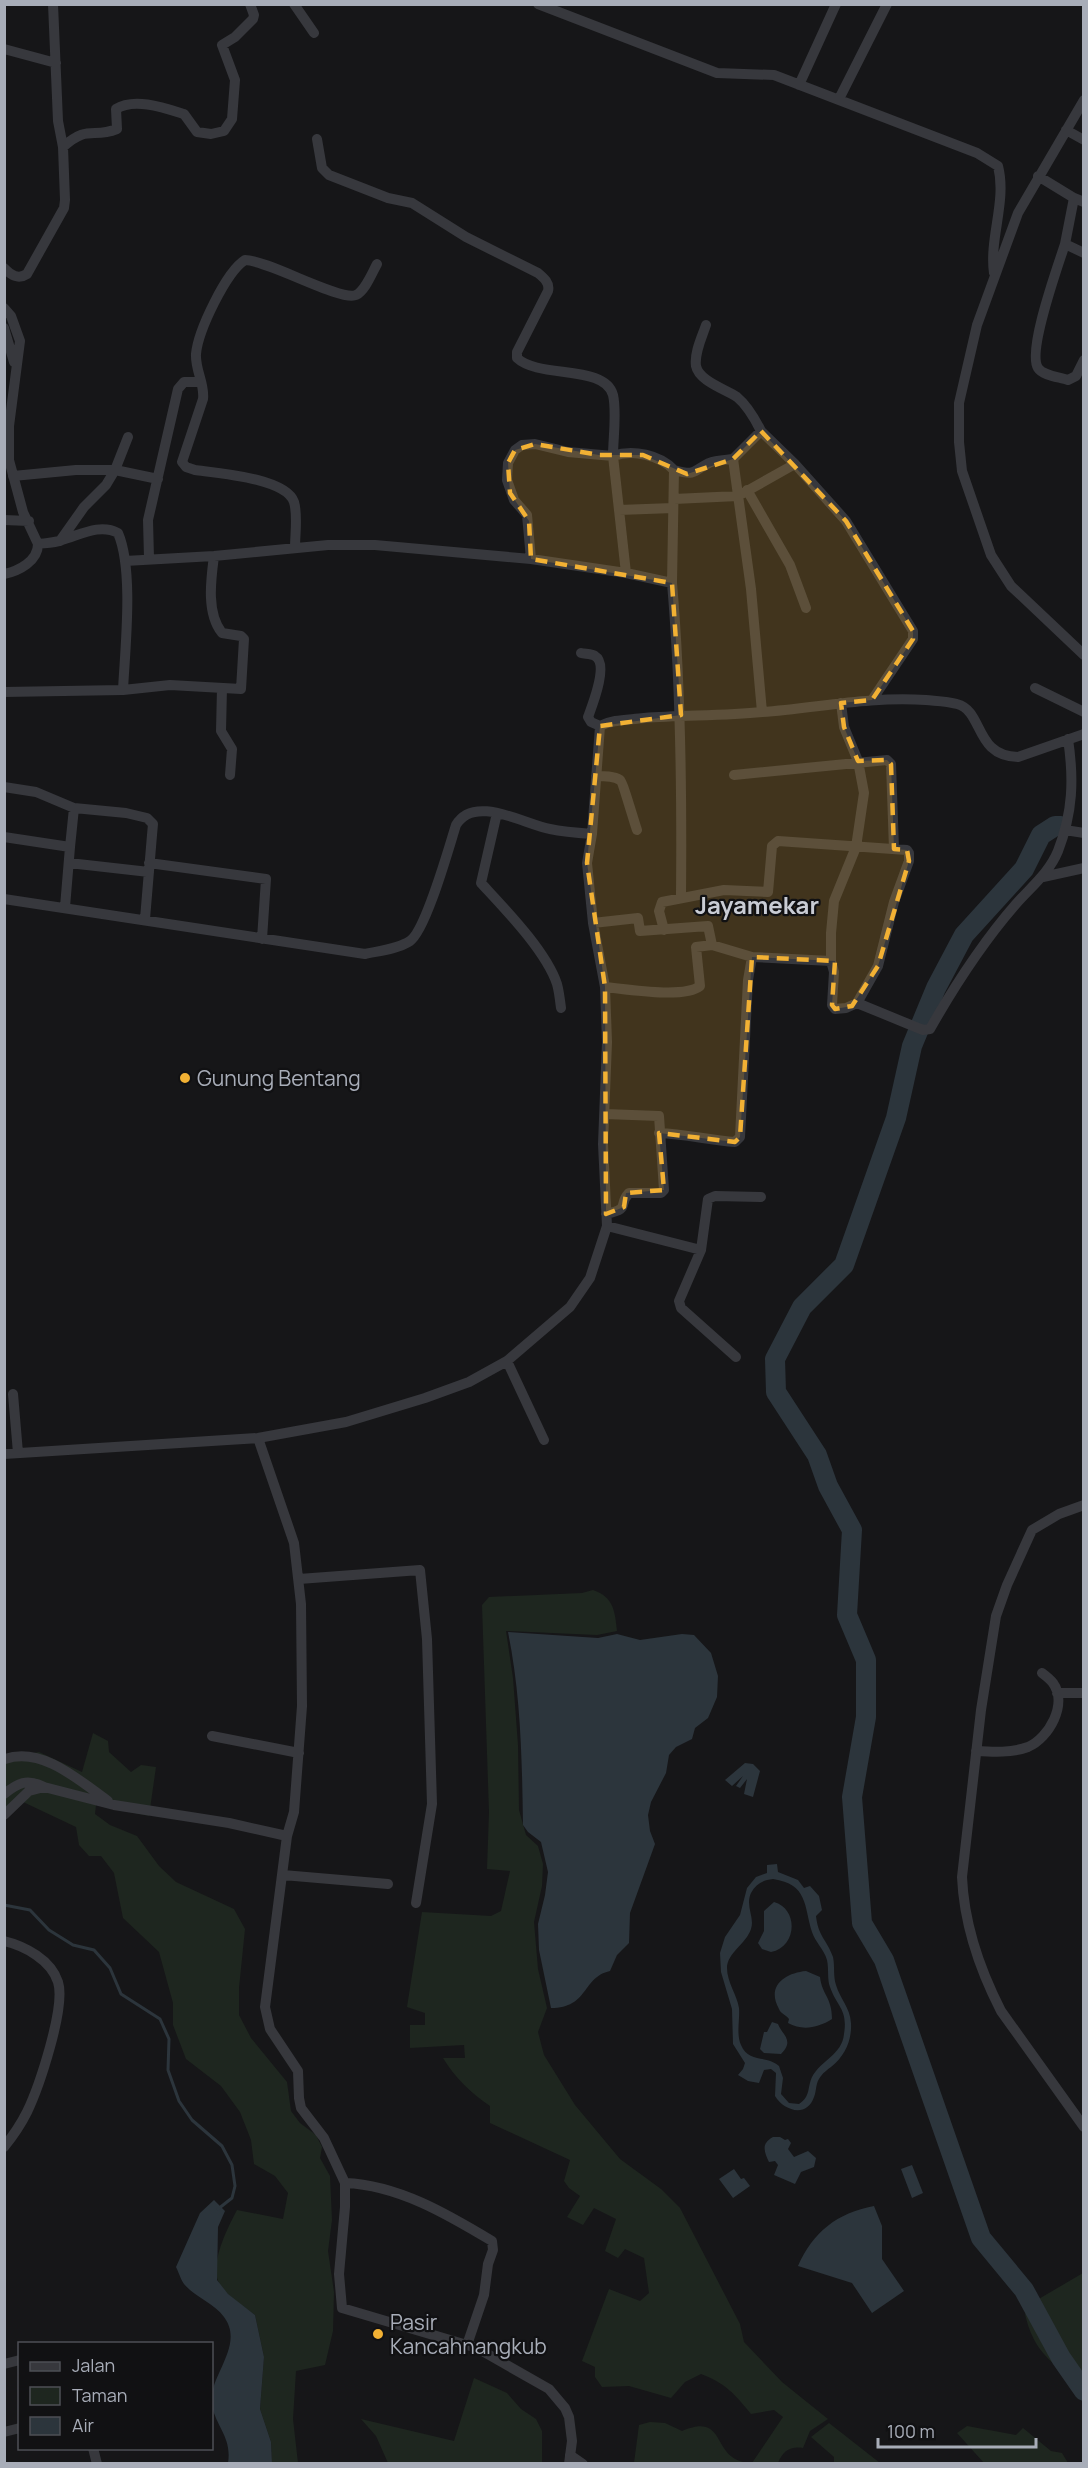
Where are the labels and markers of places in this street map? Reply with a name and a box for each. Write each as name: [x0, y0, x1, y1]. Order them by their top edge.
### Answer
place label: Gunung Bentang: [197, 1064, 361, 1092]
marker: Gunung Bentang: [178, 1071, 192, 1085]
place label: Pasir Kancahnangkub: [390, 2308, 547, 2360]
marker: Pasir Kancahnangkub: [371, 2327, 385, 2341]

